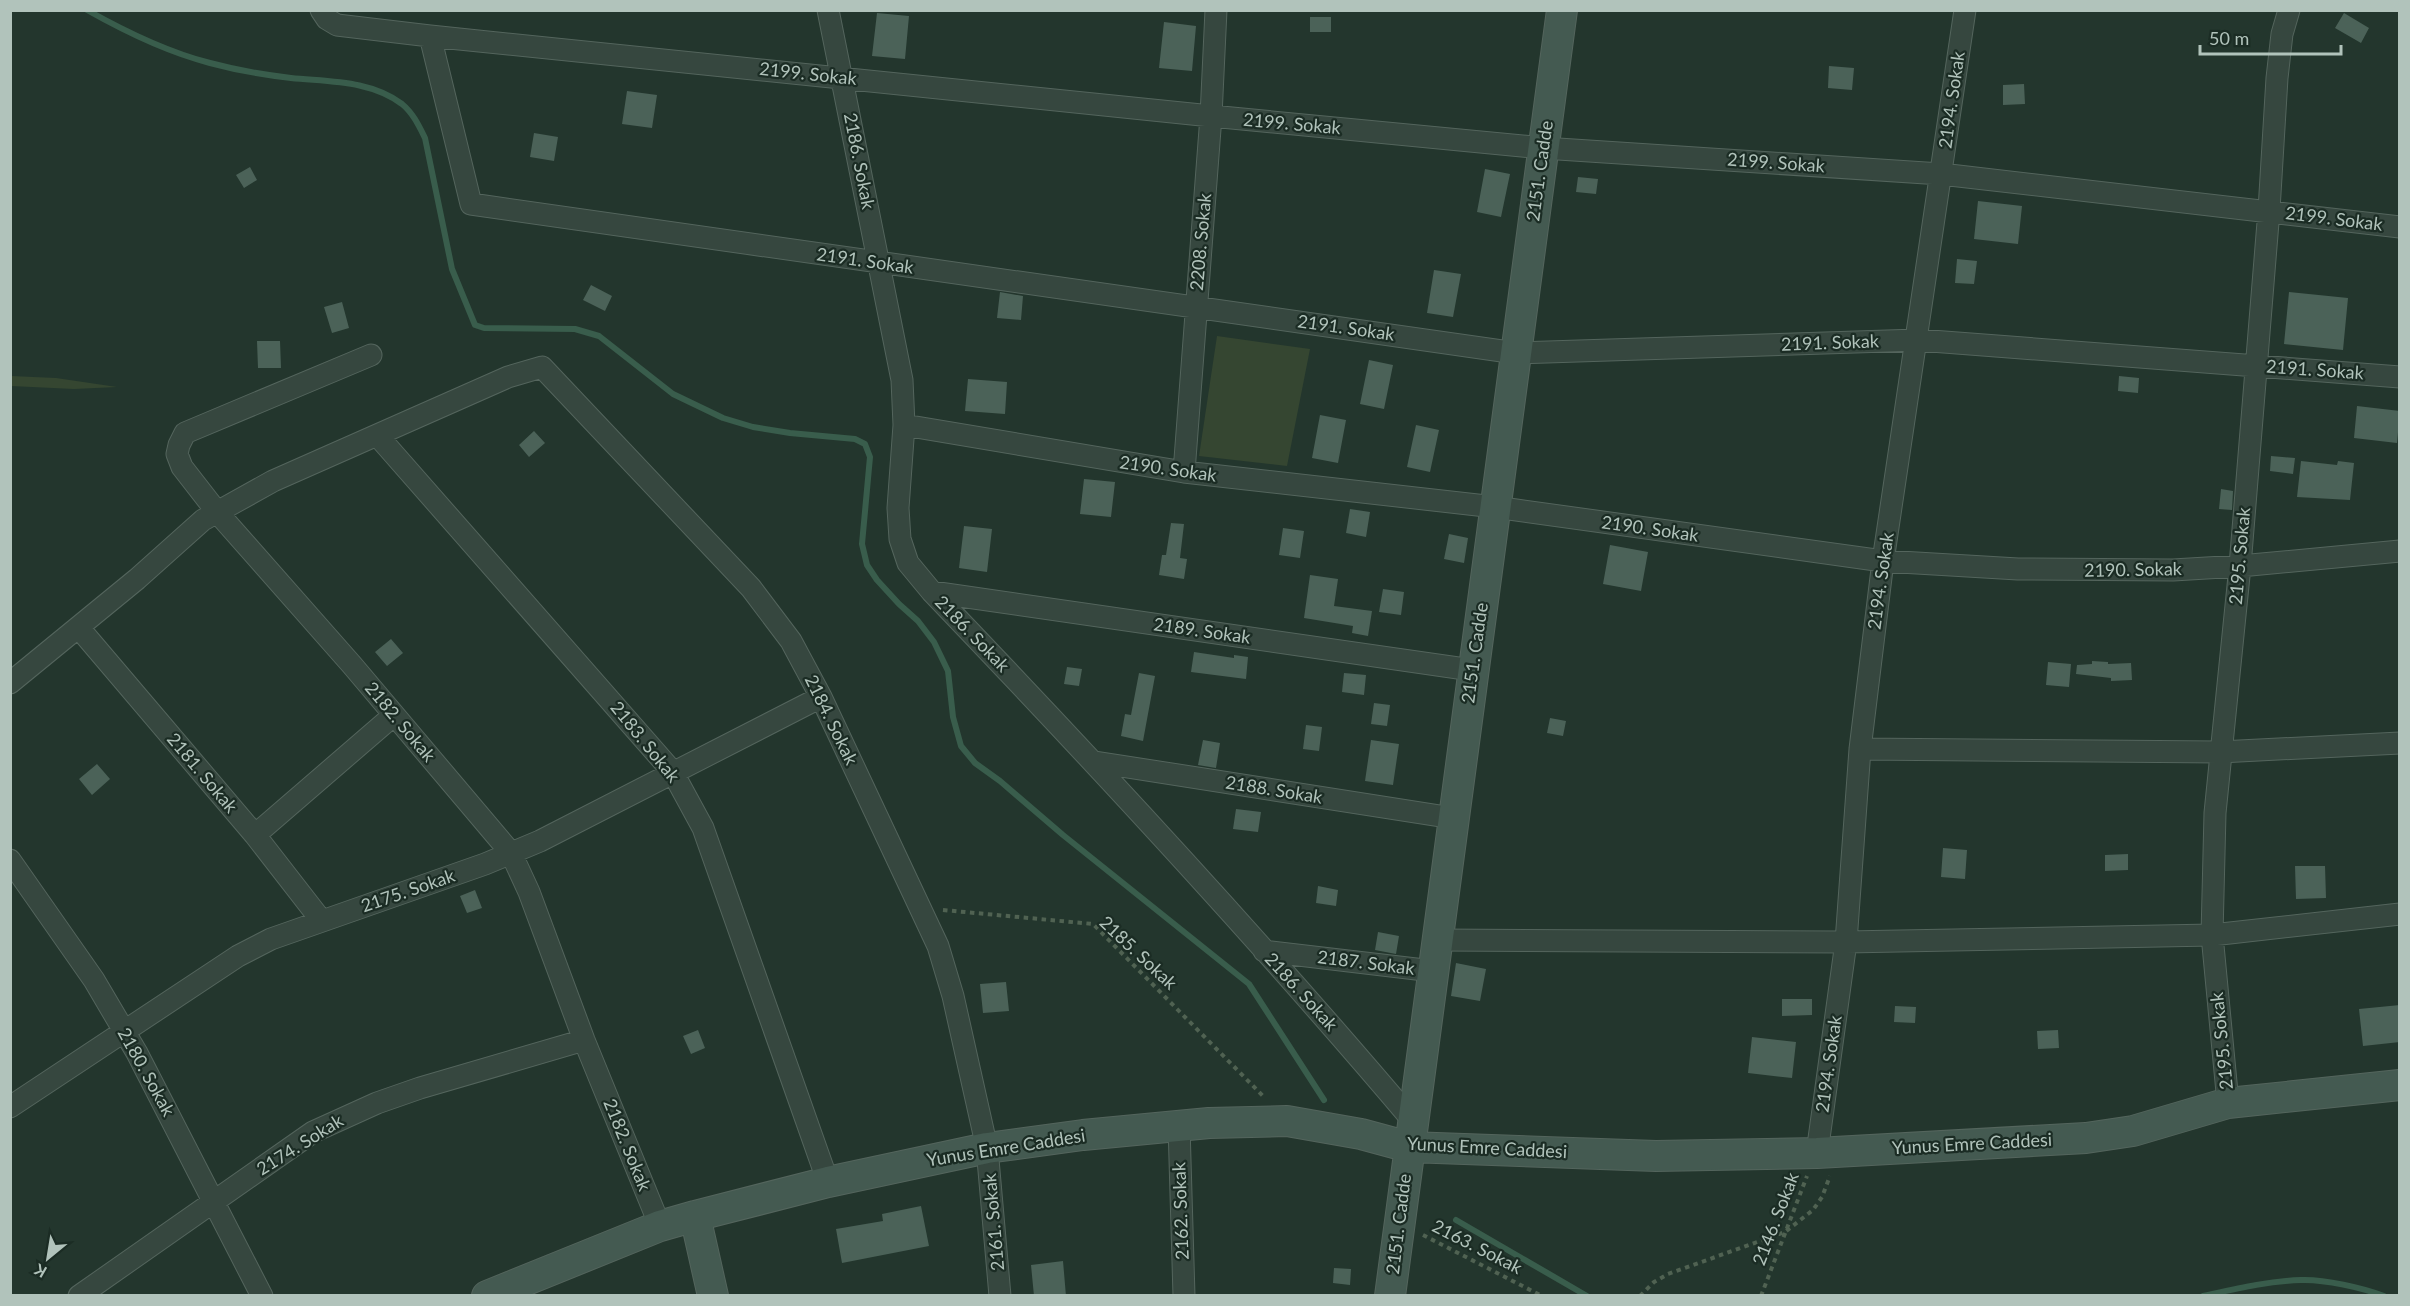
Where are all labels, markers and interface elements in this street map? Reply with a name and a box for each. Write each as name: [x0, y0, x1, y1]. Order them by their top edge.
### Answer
scale bar: [2200, 18, 2341, 56]
text: 50 m: [2209, 27, 2249, 49]
street label: 2194. Sokak: [1933, 49, 1969, 150]
street label: 2199. Sokak: [758, 57, 859, 89]
street label: 2199. Sokak: [1242, 108, 1343, 138]
street label: 2186. Sokak: [840, 111, 880, 212]
street label: 2151. Cadde: [1521, 119, 1557, 223]
street label: 2199. Sokak: [1727, 148, 1826, 176]
street label: 2208. Sokak: [1185, 191, 1215, 292]
street label: 2199. Sokak: [2284, 201, 2385, 235]
street label: 2191. Sokak: [815, 242, 916, 278]
street label: 2191. Sokak: [1296, 309, 1397, 345]
street label: 2191. Sokak: [1781, 329, 1880, 355]
street label: 2191. Sokak: [2266, 355, 2365, 383]
street label: 2190. Sokak: [1118, 450, 1219, 486]
street label: 2195. Sokak: [2224, 505, 2254, 606]
street label: 2190. Sokak: [1600, 510, 1701, 546]
street label: 2194. Sokak: [1862, 530, 1898, 631]
street label: 2190. Sokak: [2084, 557, 2183, 581]
street label: 2186. Sokak: [931, 590, 1015, 677]
street label: 2151. Cadde: [1456, 601, 1492, 705]
street label: 2189. Sokak: [1152, 612, 1253, 648]
street label: 2184. Sokak: [801, 671, 864, 769]
street label: 2182. Sokak: [361, 677, 441, 767]
street label: 2183. Sokak: [606, 696, 686, 787]
street label: 2181. Sokak: [163, 728, 243, 818]
street label: 2188. Sokak: [1224, 770, 1325, 808]
street label: 2175. Sokak: [358, 863, 458, 916]
street label: 2185. Sokak: [1095, 911, 1183, 994]
street label: 2187. Sokak: [1316, 945, 1417, 979]
street label: 2186. Sokak: [1261, 948, 1343, 1036]
street label: 2195. Sokak: [2205, 990, 2237, 1091]
street label: 2194. Sokak: [1810, 1013, 1846, 1114]
street label: 2180. Sokak: [114, 1023, 181, 1120]
street label: 2182. Sokak: [599, 1095, 657, 1195]
street label: 2174. Sokak: [252, 1108, 347, 1179]
street label: Yunus Emre Caddesi: [925, 1124, 1087, 1170]
street label: Yunus Emre Caddesi: [1891, 1128, 2053, 1158]
street label: Yunus Emre Caddesi: [1406, 1132, 1568, 1162]
street label: 2162. Sokak: [1167, 1161, 1193, 1260]
street label: 2146. Sokak: [1747, 1168, 1803, 1268]
street label: 2161. Sokak: [978, 1172, 1008, 1272]
street label: 2151. Cadde: [1381, 1172, 1415, 1275]
street label: 2163. Sokak: [1429, 1214, 1527, 1278]
north arrow: [18, 1228, 78, 1288]
text: K: [30, 1260, 50, 1282]

